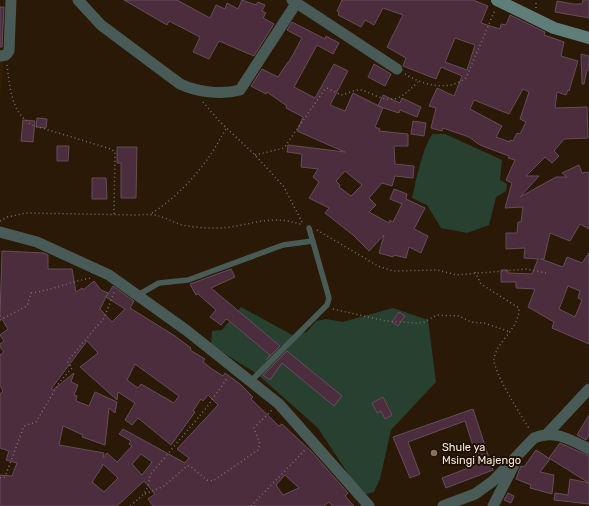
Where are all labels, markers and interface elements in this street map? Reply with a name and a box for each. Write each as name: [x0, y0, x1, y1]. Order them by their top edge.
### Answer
place label: Shule ya Msingi Majengo: [442, 441, 521, 467]
marker: Shule ya Msingi Majengo: [429, 448, 439, 458]

